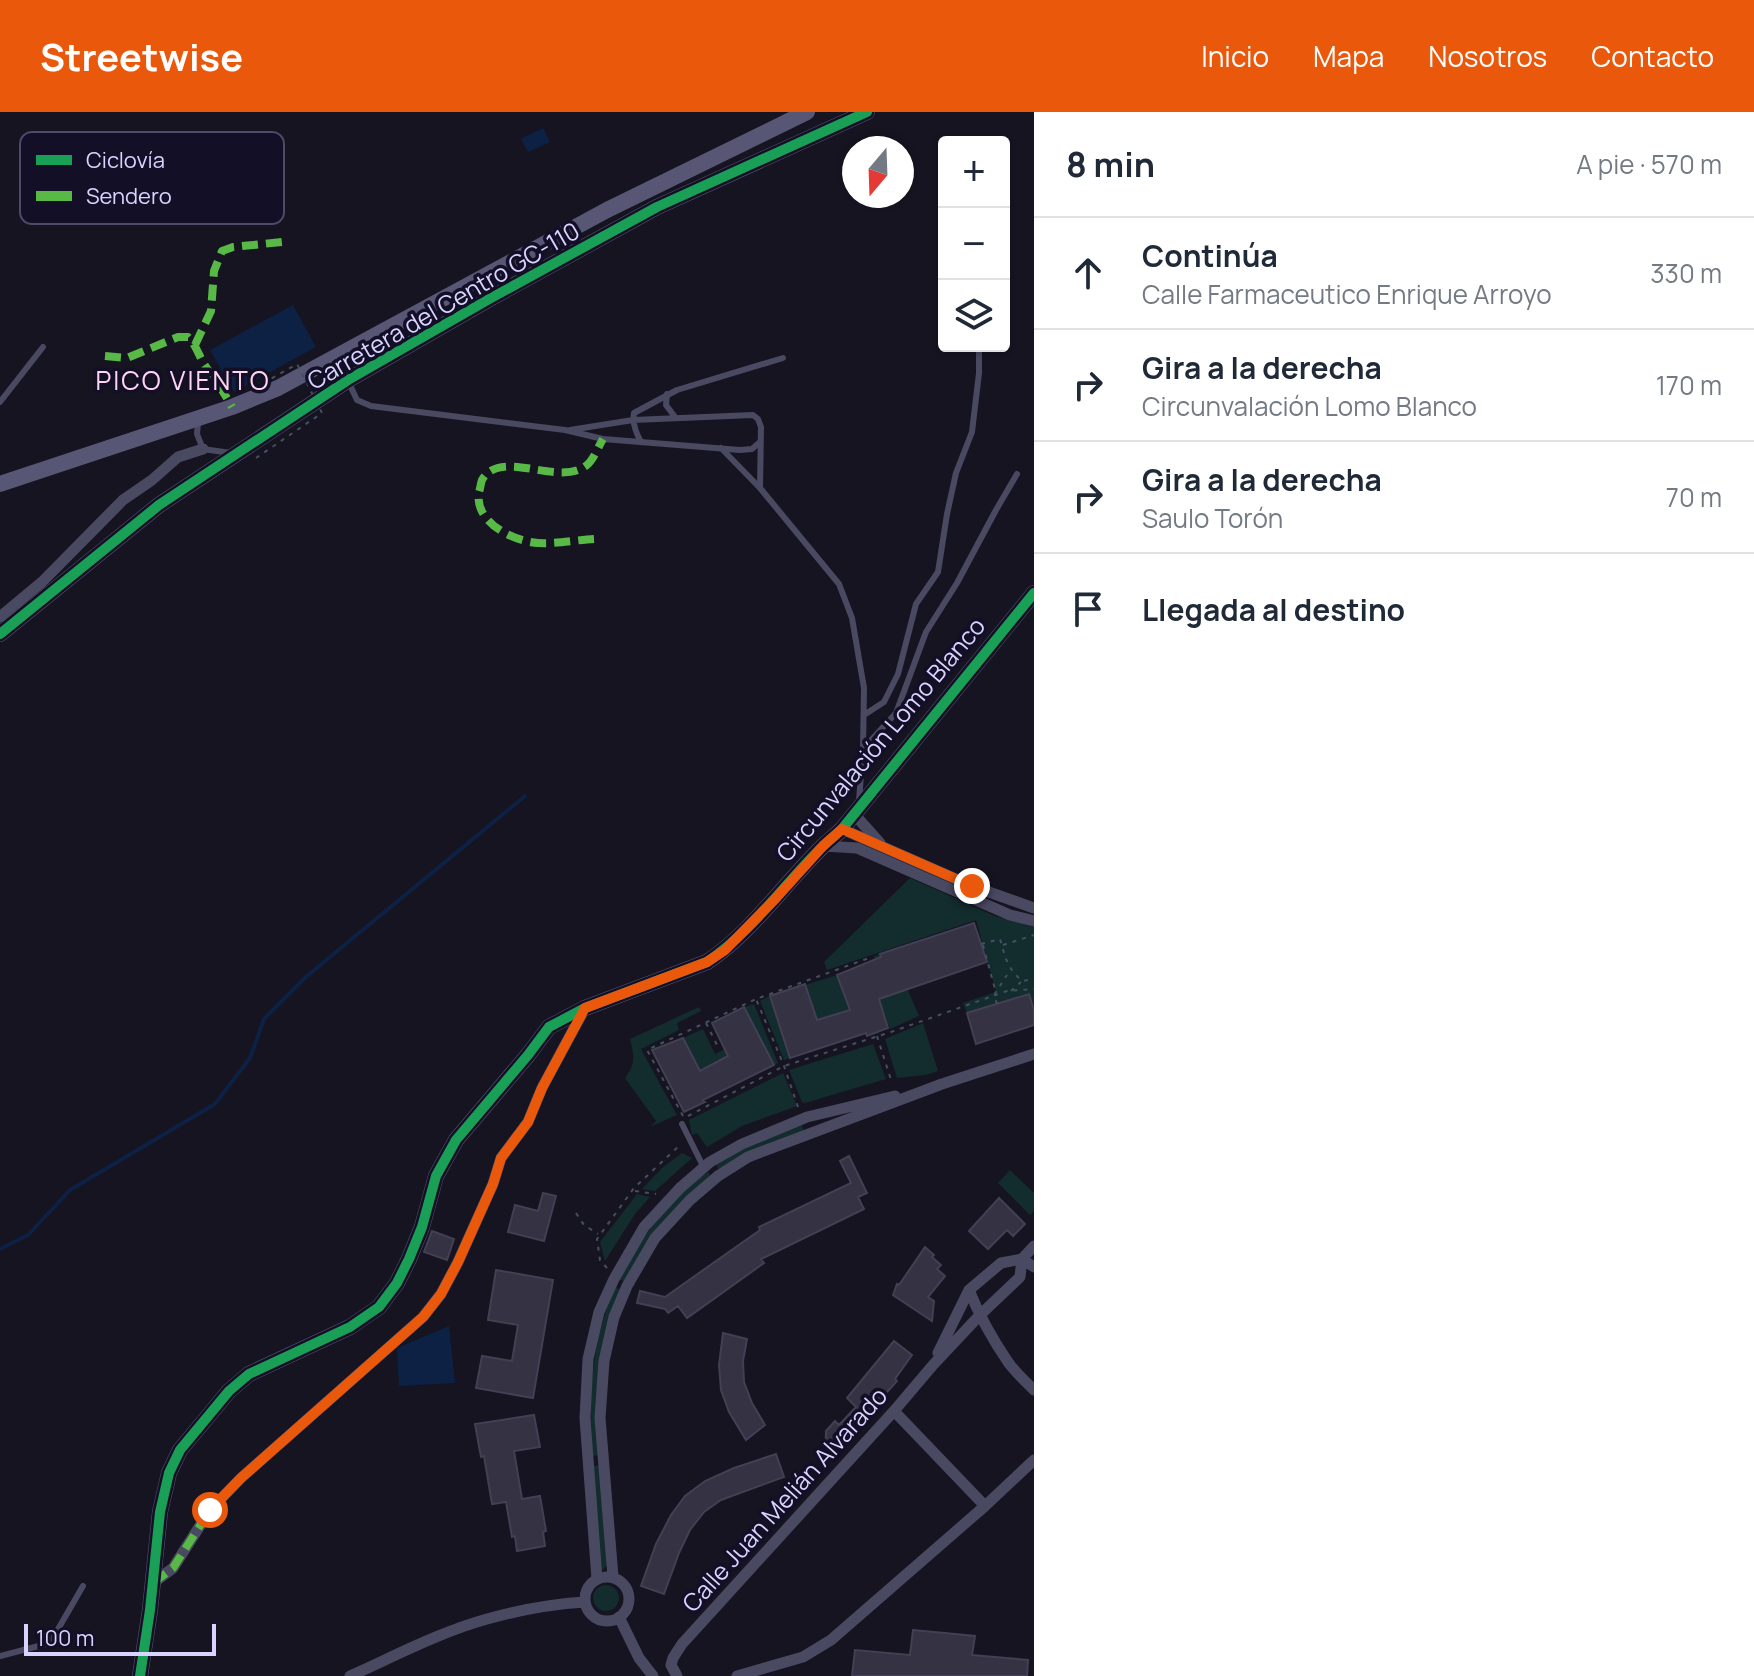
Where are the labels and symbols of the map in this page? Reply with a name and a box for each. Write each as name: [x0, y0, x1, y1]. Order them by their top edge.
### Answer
legend: [20, 132, 284, 224]
north arrow: [842, 136, 914, 208]
text: Ciclovía: [86, 145, 165, 175]
text: Sendero: [86, 181, 172, 211]
street label: Carretera del Centro GC-110: [301, 213, 585, 397]
district label: PICO VIENTO: [95, 362, 271, 398]
street label: Circunvalación Lomo Blanco: [768, 610, 992, 868]
route end: [954, 868, 990, 904]
street label: Calle Juan Melián Alvarado: [674, 1380, 894, 1618]
route start: [192, 1492, 228, 1528]
scale bar: [24, 1620, 216, 1656]

